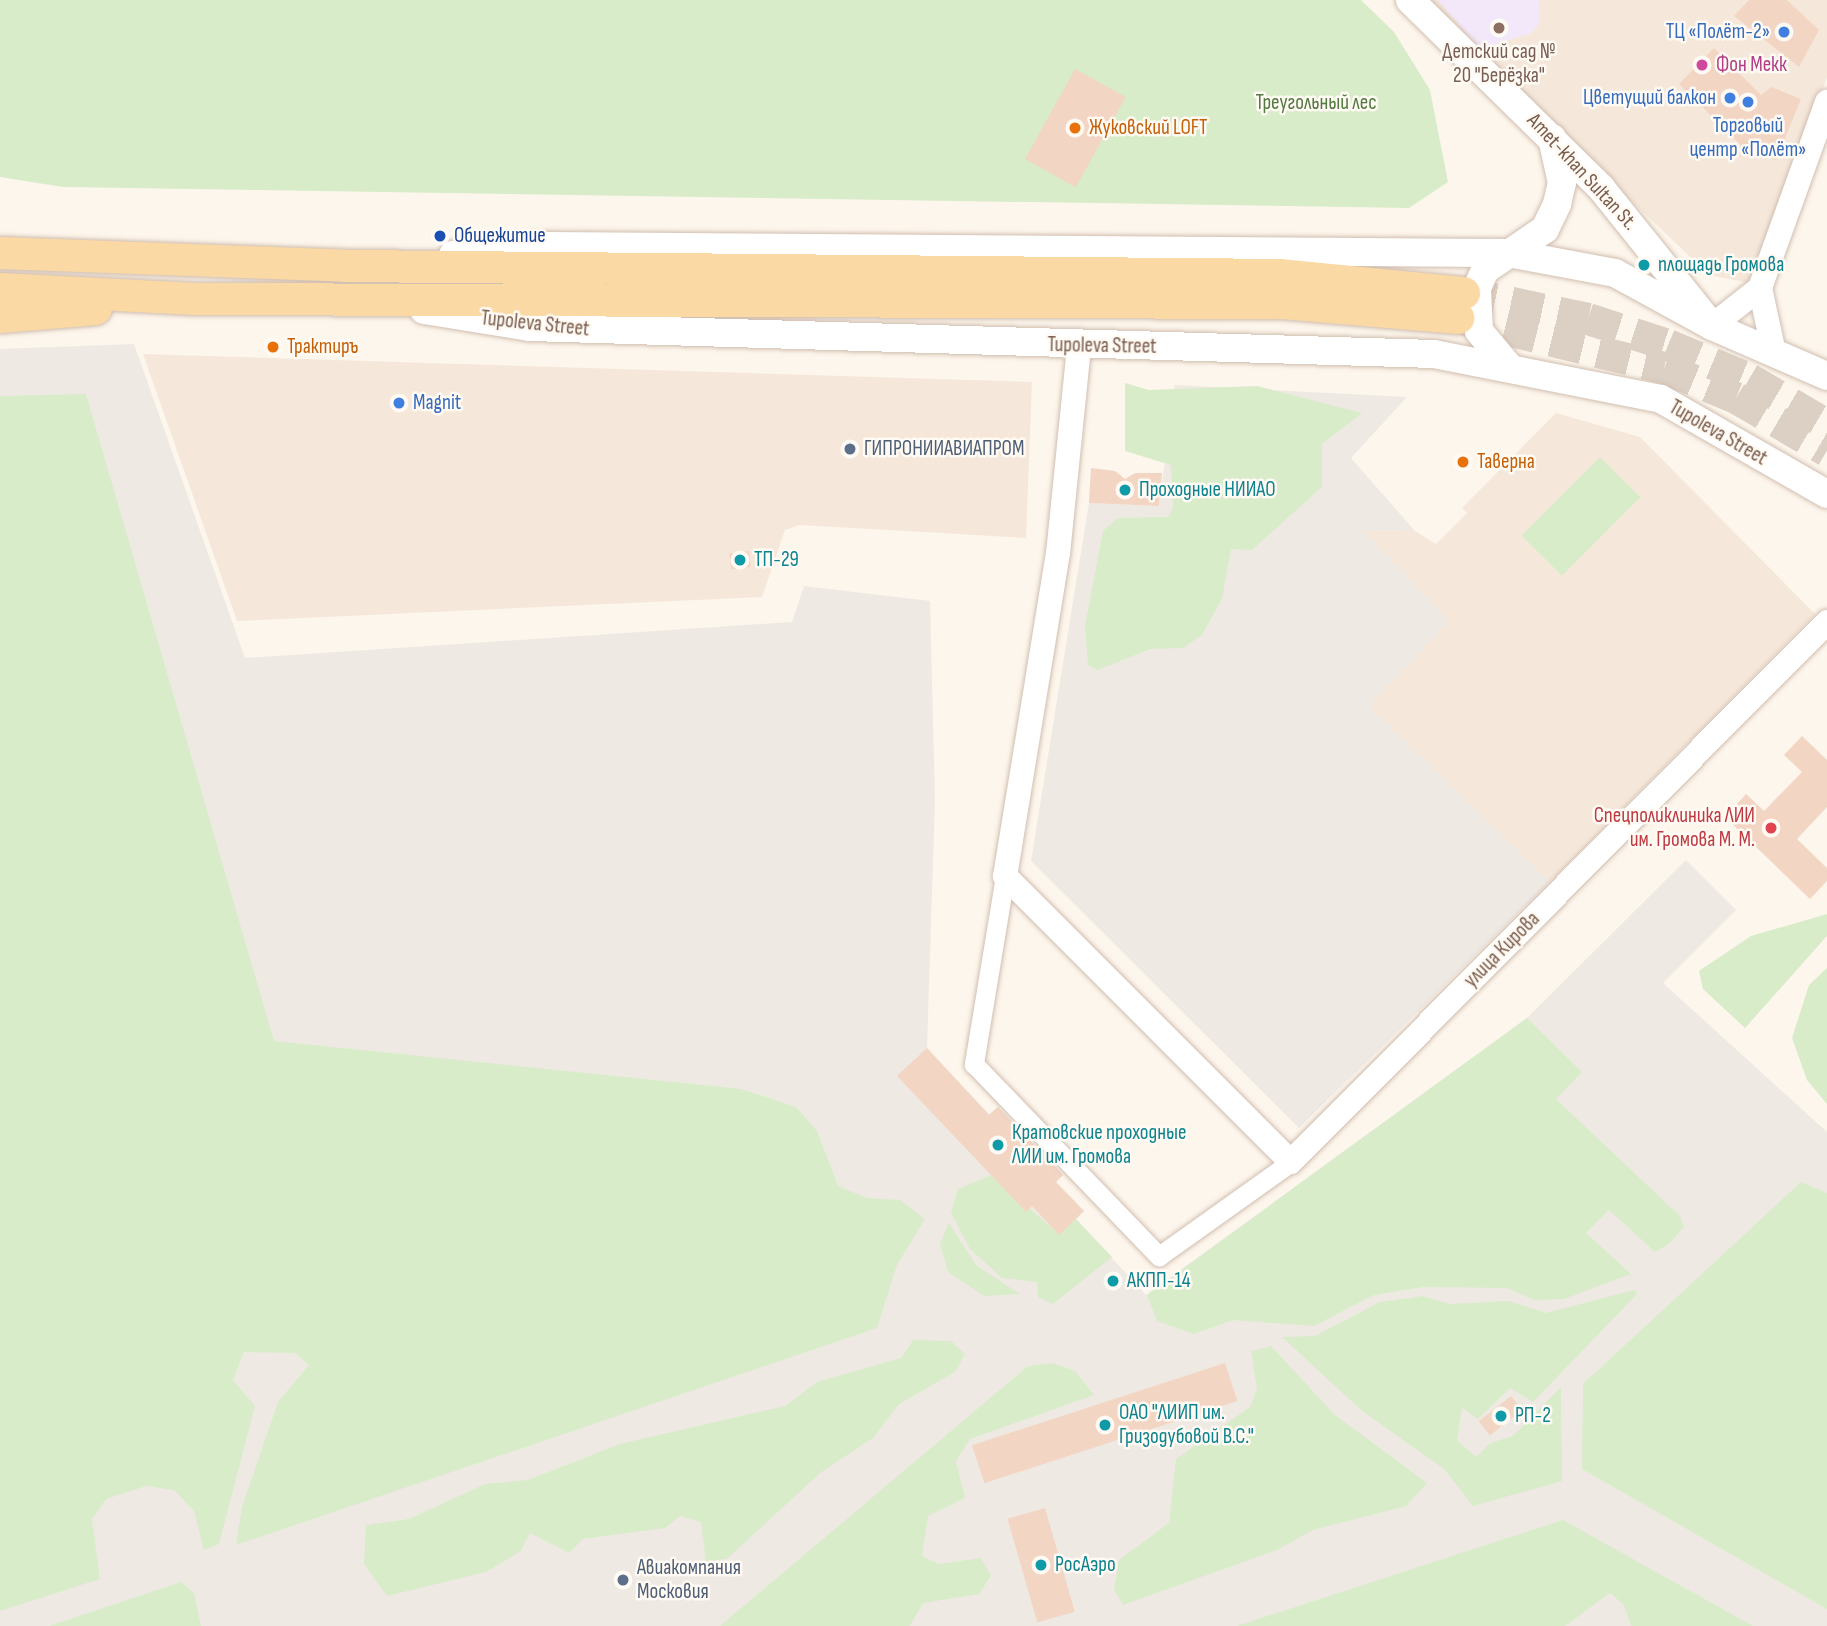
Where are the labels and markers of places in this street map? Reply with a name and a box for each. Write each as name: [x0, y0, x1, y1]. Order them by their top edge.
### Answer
place label: ТЦ «Полёт-2»: [1666, 19, 1770, 45]
marker: Детский сад № 20 "Берёзка": [1491, 20, 1507, 36]
marker: ТЦ «Полёт-2»: [1776, 24, 1792, 40]
place label: Детский сад № 20 "Берёзка": [1442, 39, 1556, 89]
place label: Фон Мекк: [1716, 52, 1787, 78]
marker: Фон Мекк: [1694, 57, 1710, 73]
place label: Цветущий балкон: [1583, 85, 1716, 111]
marker: Цветущий балкон: [1722, 90, 1738, 106]
marker: Торговый центр «Полёт»: [1740, 94, 1756, 110]
place label: Торговый центр «Полёт»: [1690, 113, 1806, 163]
place label: Жуковский LOFT: [1089, 115, 1208, 141]
marker: Жуковский LOFT: [1067, 120, 1083, 136]
place label: Общежитие: [454, 223, 546, 249]
marker: Общежитие: [432, 228, 448, 244]
place label: площадь Громова: [1658, 252, 1784, 278]
marker: площадь Громова: [1636, 257, 1652, 273]
place label: Трактиръ: [287, 334, 359, 360]
marker: Трактиръ: [265, 339, 281, 355]
place label: Magnit: [413, 390, 461, 416]
marker: Magnit: [391, 395, 407, 411]
place label: ГИПРОНИИАВИАПРОМ: [864, 436, 1024, 462]
marker: ГИПРОНИИАВИАПРОМ: [842, 441, 858, 457]
place label: Таверна: [1477, 449, 1535, 475]
marker: Таверна: [1455, 454, 1471, 470]
place label: Проходные НИИАО: [1139, 477, 1275, 503]
marker: Проходные НИИАО: [1117, 482, 1133, 498]
place label: ТП-29: [754, 547, 799, 573]
marker: ТП-29: [732, 552, 748, 568]
place label: Спецполиклиника ЛИИ им. Громова М. М.: [1594, 803, 1755, 853]
marker: Спецполиклиника ЛИИ им. Громова М. М.: [1761, 818, 1781, 838]
place label: Кратовские проходные ЛИИ им. Громова: [1012, 1120, 1186, 1170]
marker: Кратовские проходные ЛИИ им. Громова: [990, 1137, 1006, 1153]
place label: АКПП-14: [1127, 1268, 1191, 1294]
marker: АКПП-14: [1105, 1273, 1121, 1289]
place label: ОАО "ЛИИП им. Гризодубовой В.С.": [1119, 1400, 1254, 1450]
place label: РП-2: [1515, 1403, 1551, 1429]
marker: РП-2: [1493, 1408, 1509, 1424]
marker: ОАО "ЛИИП им. Гризодубовой В.С.": [1097, 1417, 1113, 1433]
place label: РосАэро: [1055, 1552, 1116, 1578]
place label: Авиакомпания Московия: [637, 1555, 741, 1605]
marker: РосАэро: [1033, 1557, 1049, 1573]
marker: Авиакомпания Московия: [615, 1572, 631, 1588]

